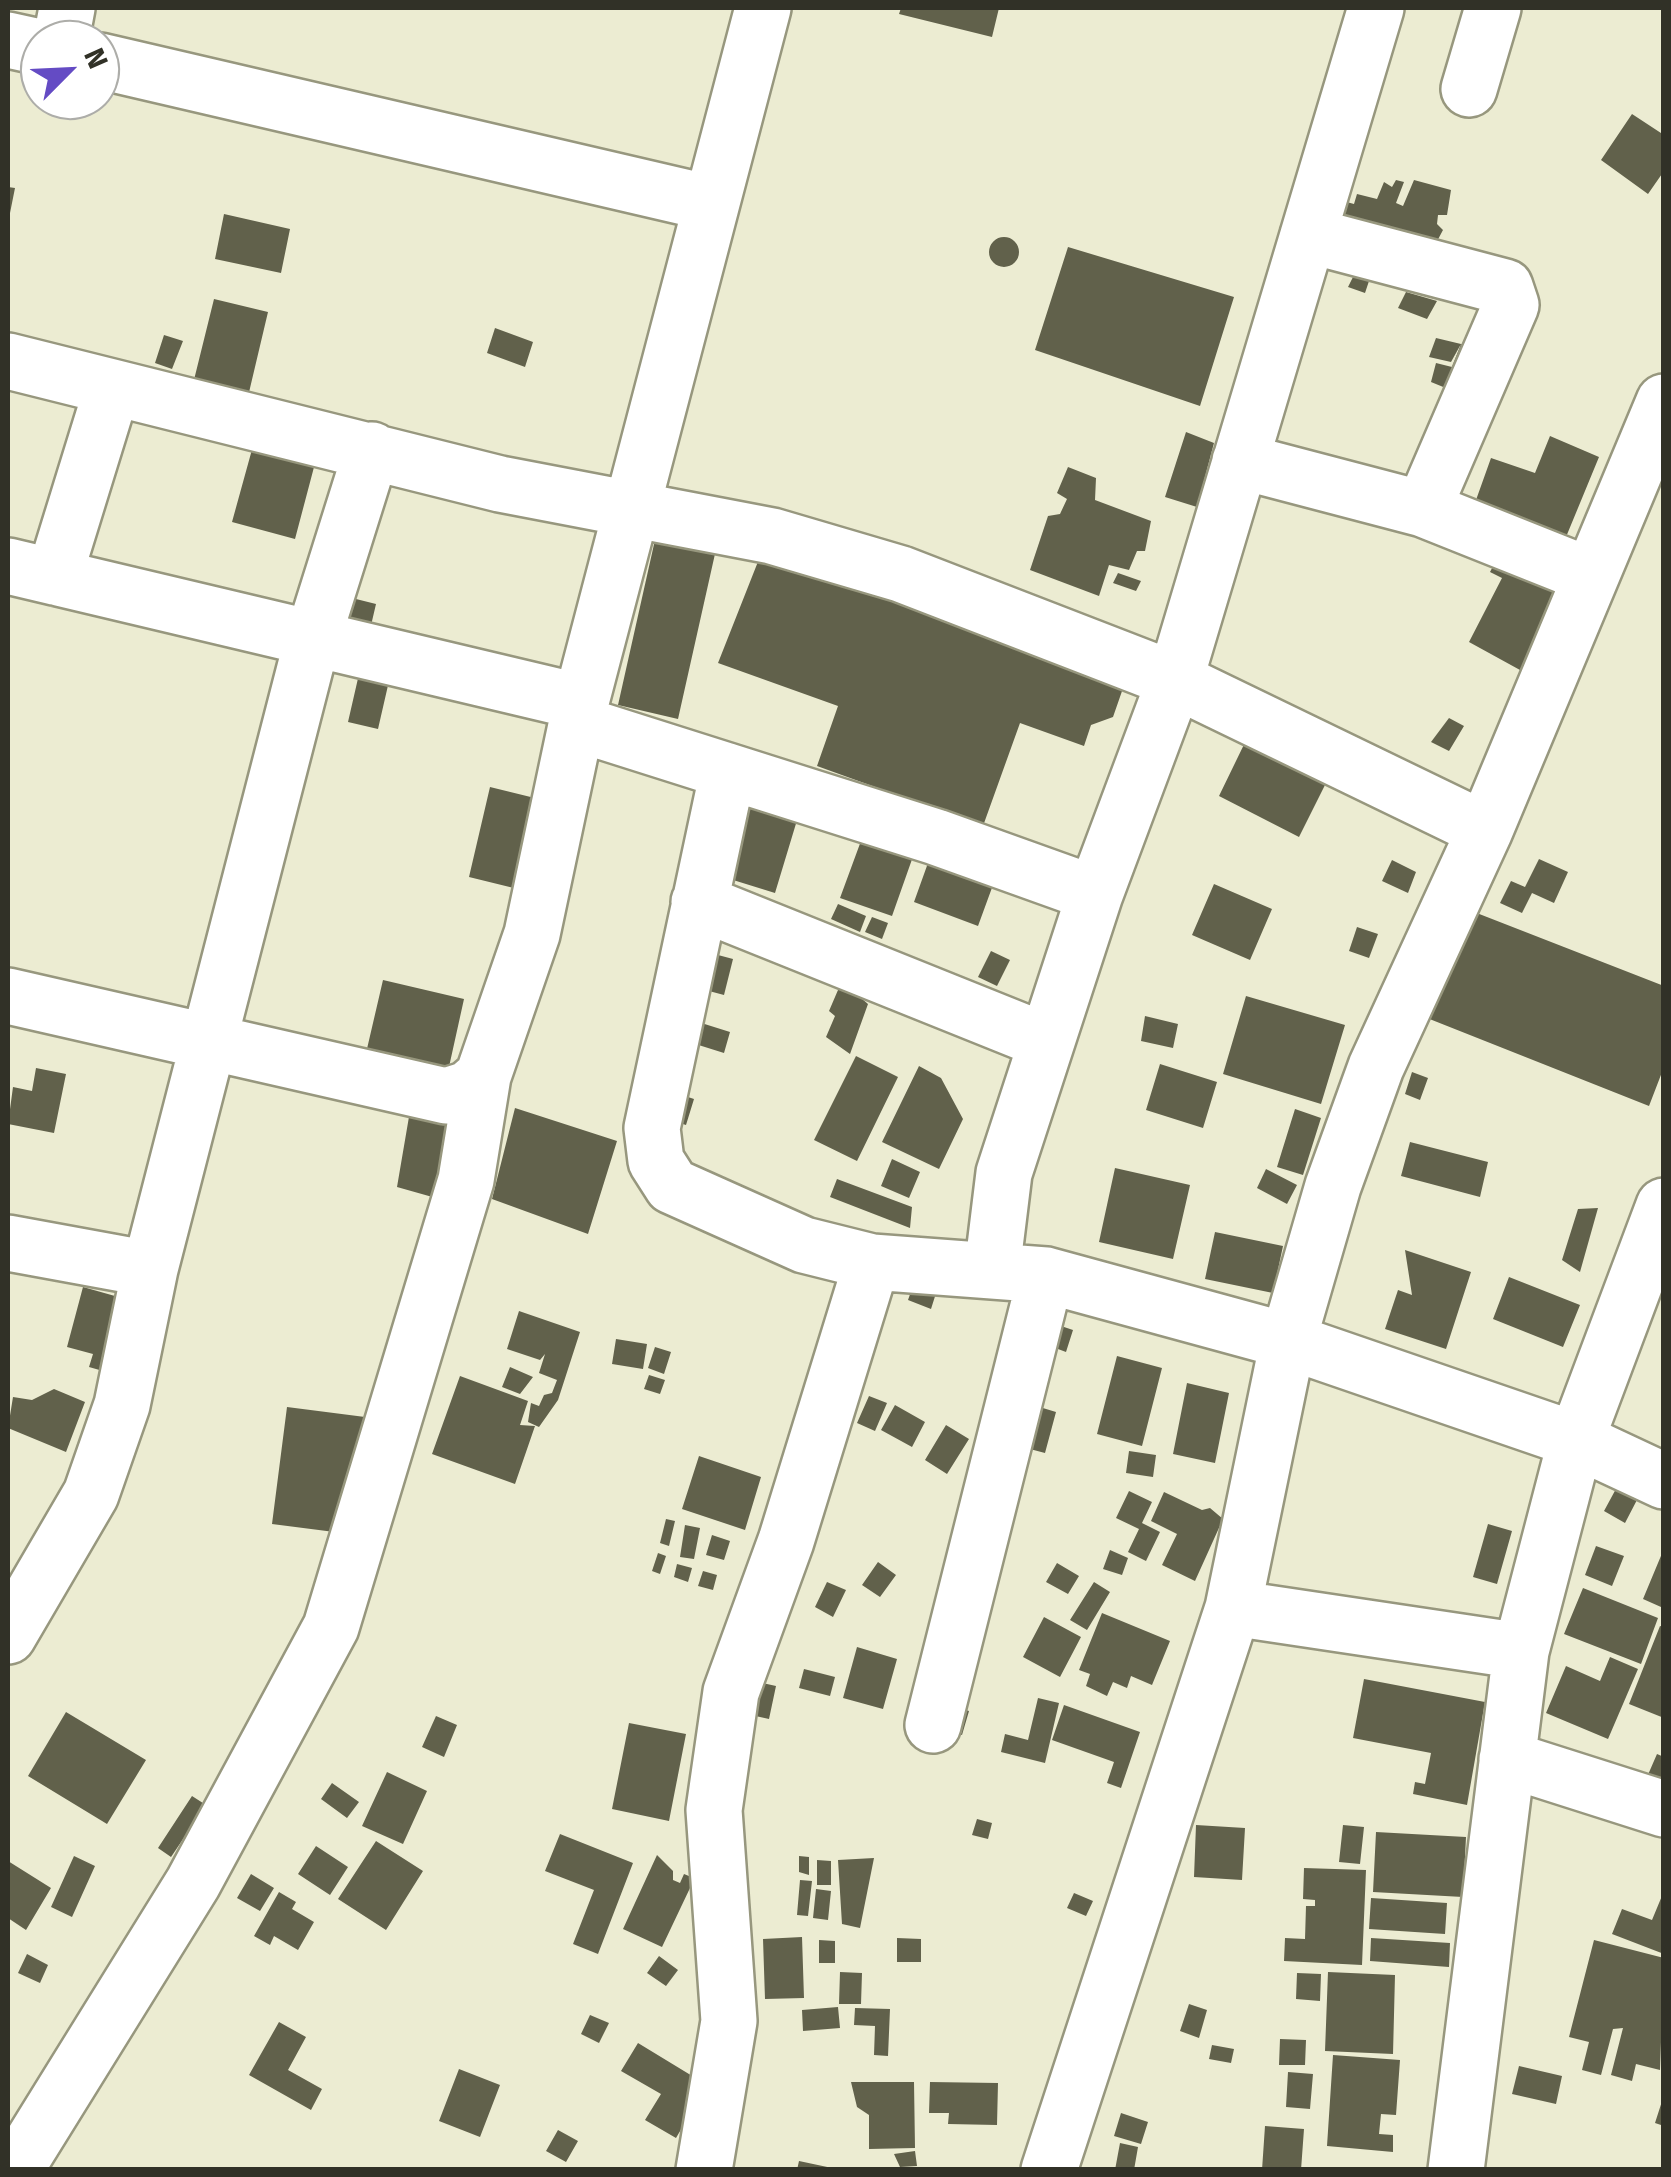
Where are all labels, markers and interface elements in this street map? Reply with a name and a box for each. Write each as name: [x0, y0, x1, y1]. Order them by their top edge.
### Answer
north arrow: [20, 20, 120, 120]
text: N: [77, 43, 115, 74]

